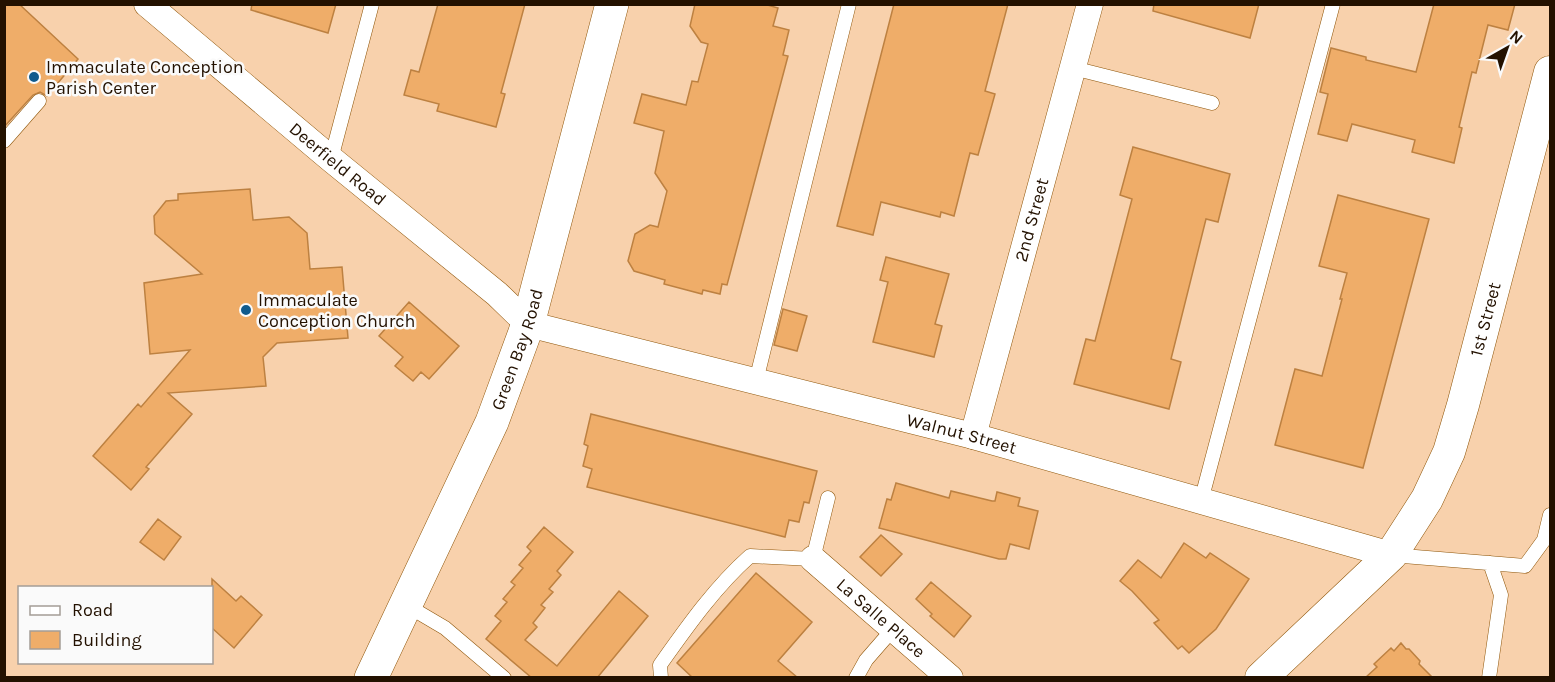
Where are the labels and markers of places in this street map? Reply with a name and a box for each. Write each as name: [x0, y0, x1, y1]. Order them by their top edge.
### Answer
place label: Immaculate Conception Parish Center: [46, 56, 244, 99]
marker: Immaculate Conception Parish Center: [27, 70, 41, 84]
place label: Immaculate Conception Church: [258, 289, 415, 332]
marker: Immaculate Conception Church: [239, 303, 253, 317]

